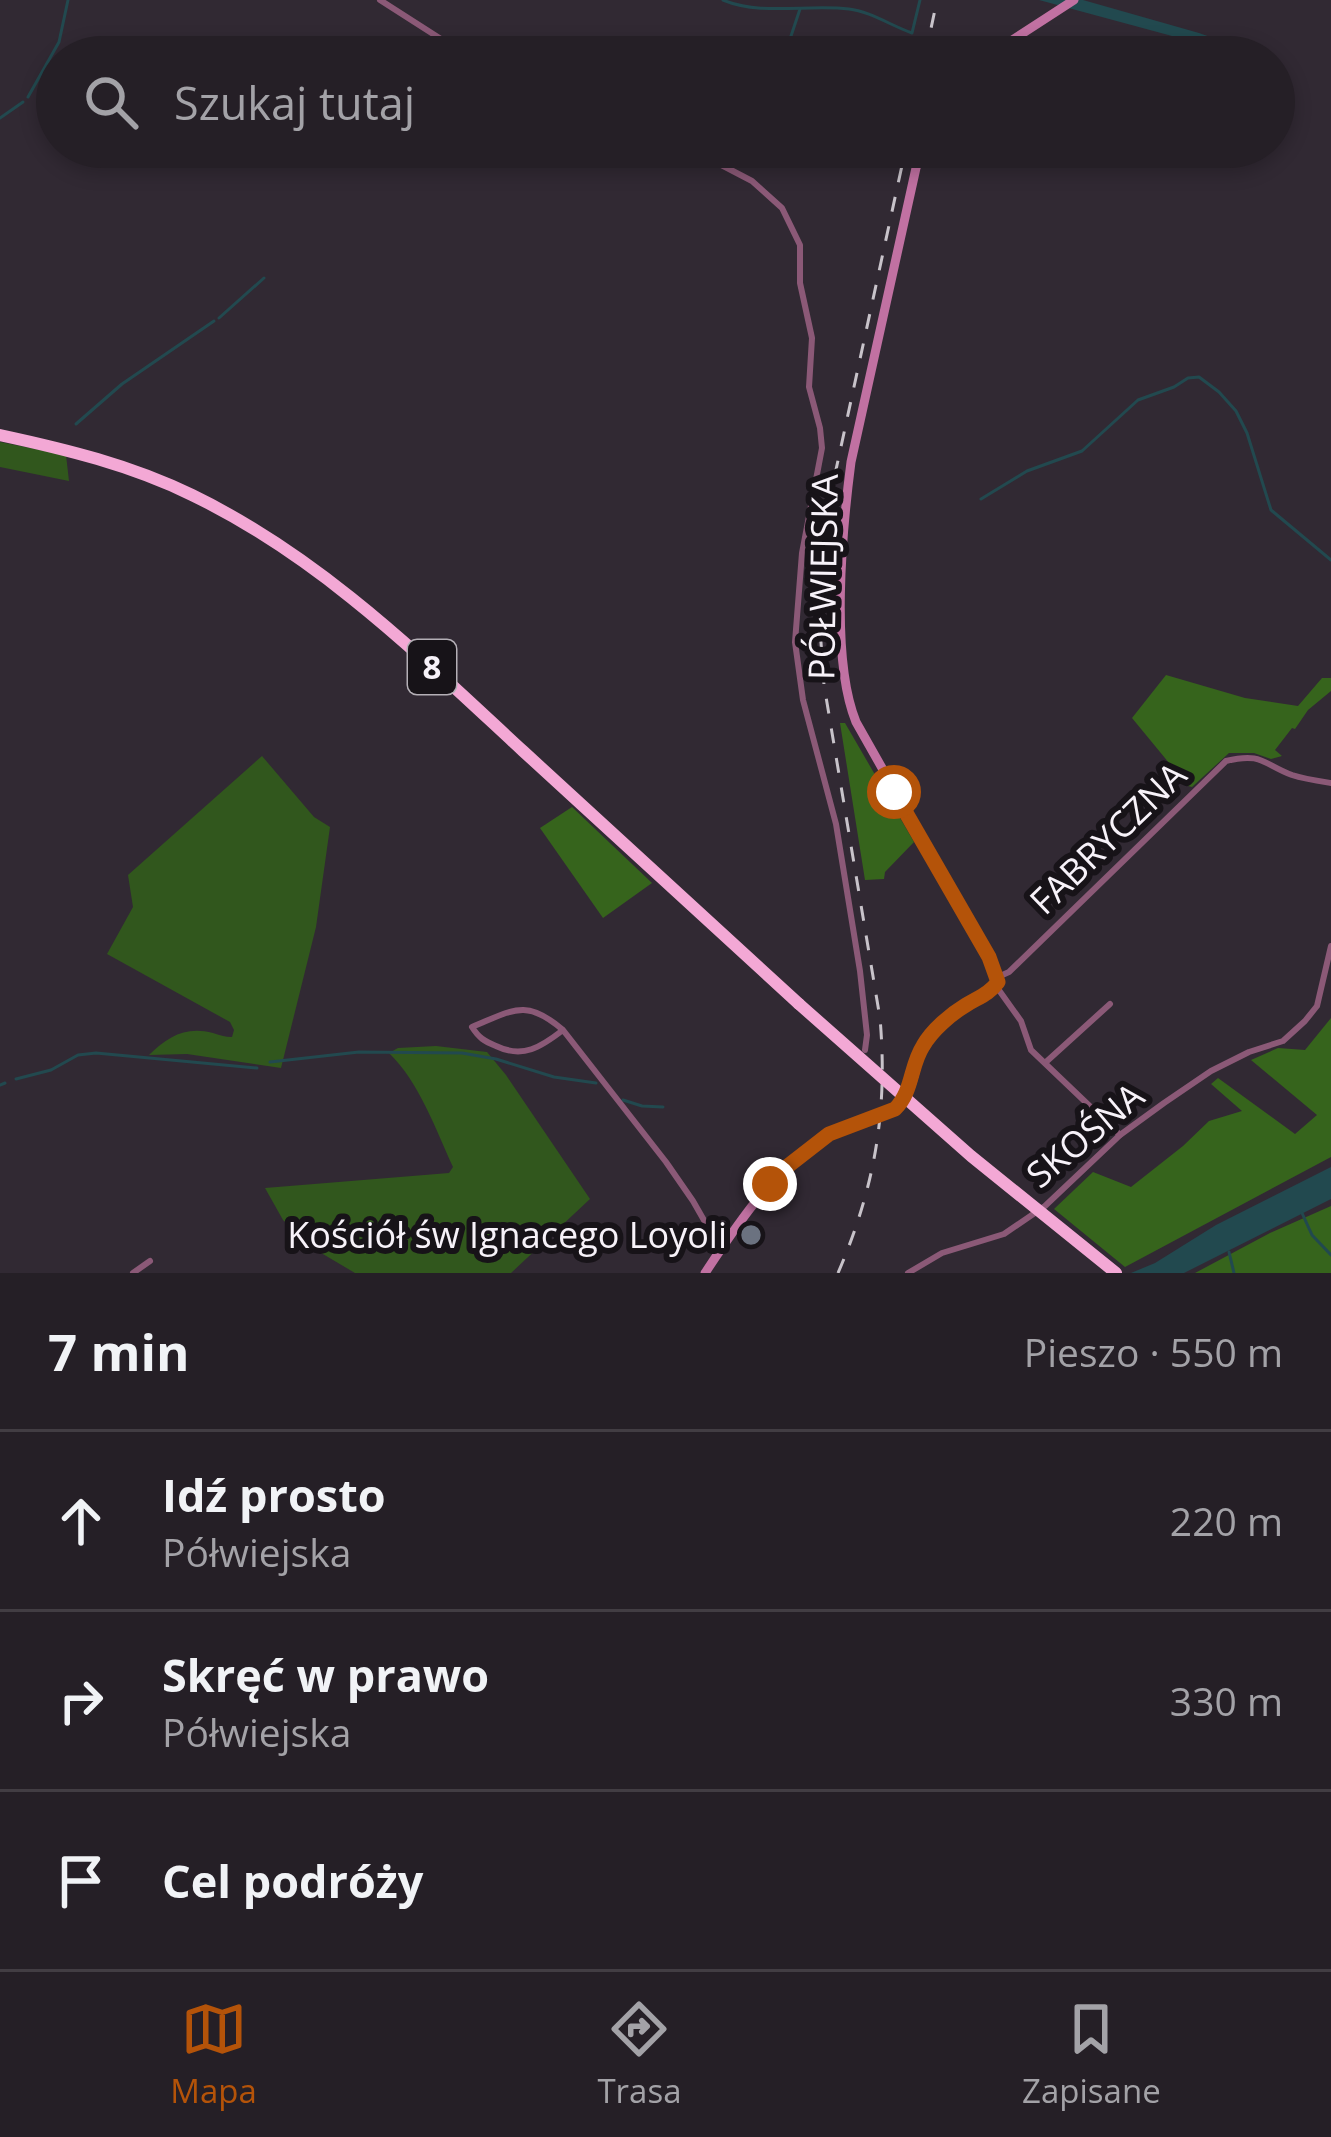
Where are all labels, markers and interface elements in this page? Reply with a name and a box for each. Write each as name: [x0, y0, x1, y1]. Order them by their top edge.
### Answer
search box: [36, 36, 1295, 168]
icon: search: [78, 69, 144, 135]
text: Szukaj tutaj: [174, 72, 415, 133]
street label: PÓŁWIEJSKA: [796, 473, 849, 680]
road number: 8: [408, 640, 456, 694]
street label: FABRYCZNA: [1019, 750, 1197, 925]
route start: [867, 765, 921, 819]
street label: SKOŚNA: [1016, 1071, 1154, 1198]
route end: [743, 1157, 797, 1211]
place label: Kościół św Ignacego Loyoli: [287, 1210, 727, 1259]
marker: Kościół św Ignacego Loyoli: [738, 1222, 764, 1248]
text: 7 min: [48, 1316, 190, 1386]
text: Pieszo · 550 m: [1024, 1325, 1283, 1378]
text: Idź prosto: [162, 1464, 386, 1525]
icon: ahead: [48, 1488, 114, 1554]
text: 220 m: [1170, 1494, 1283, 1547]
text: Półwiejska: [162, 1525, 351, 1578]
text: Skręć w prawo: [162, 1644, 489, 1705]
icon: right: [48, 1668, 114, 1734]
text: 330 m: [1170, 1674, 1283, 1727]
text: Półwiejska: [162, 1705, 351, 1758]
icon: arrive: [48, 1848, 114, 1914]
text: Cel podróży: [162, 1850, 423, 1911]
tab: Mapa: [170, 1996, 257, 2113]
tab: Trasa: [597, 1996, 682, 2113]
tab: Zapisane: [1022, 1996, 1161, 2113]

